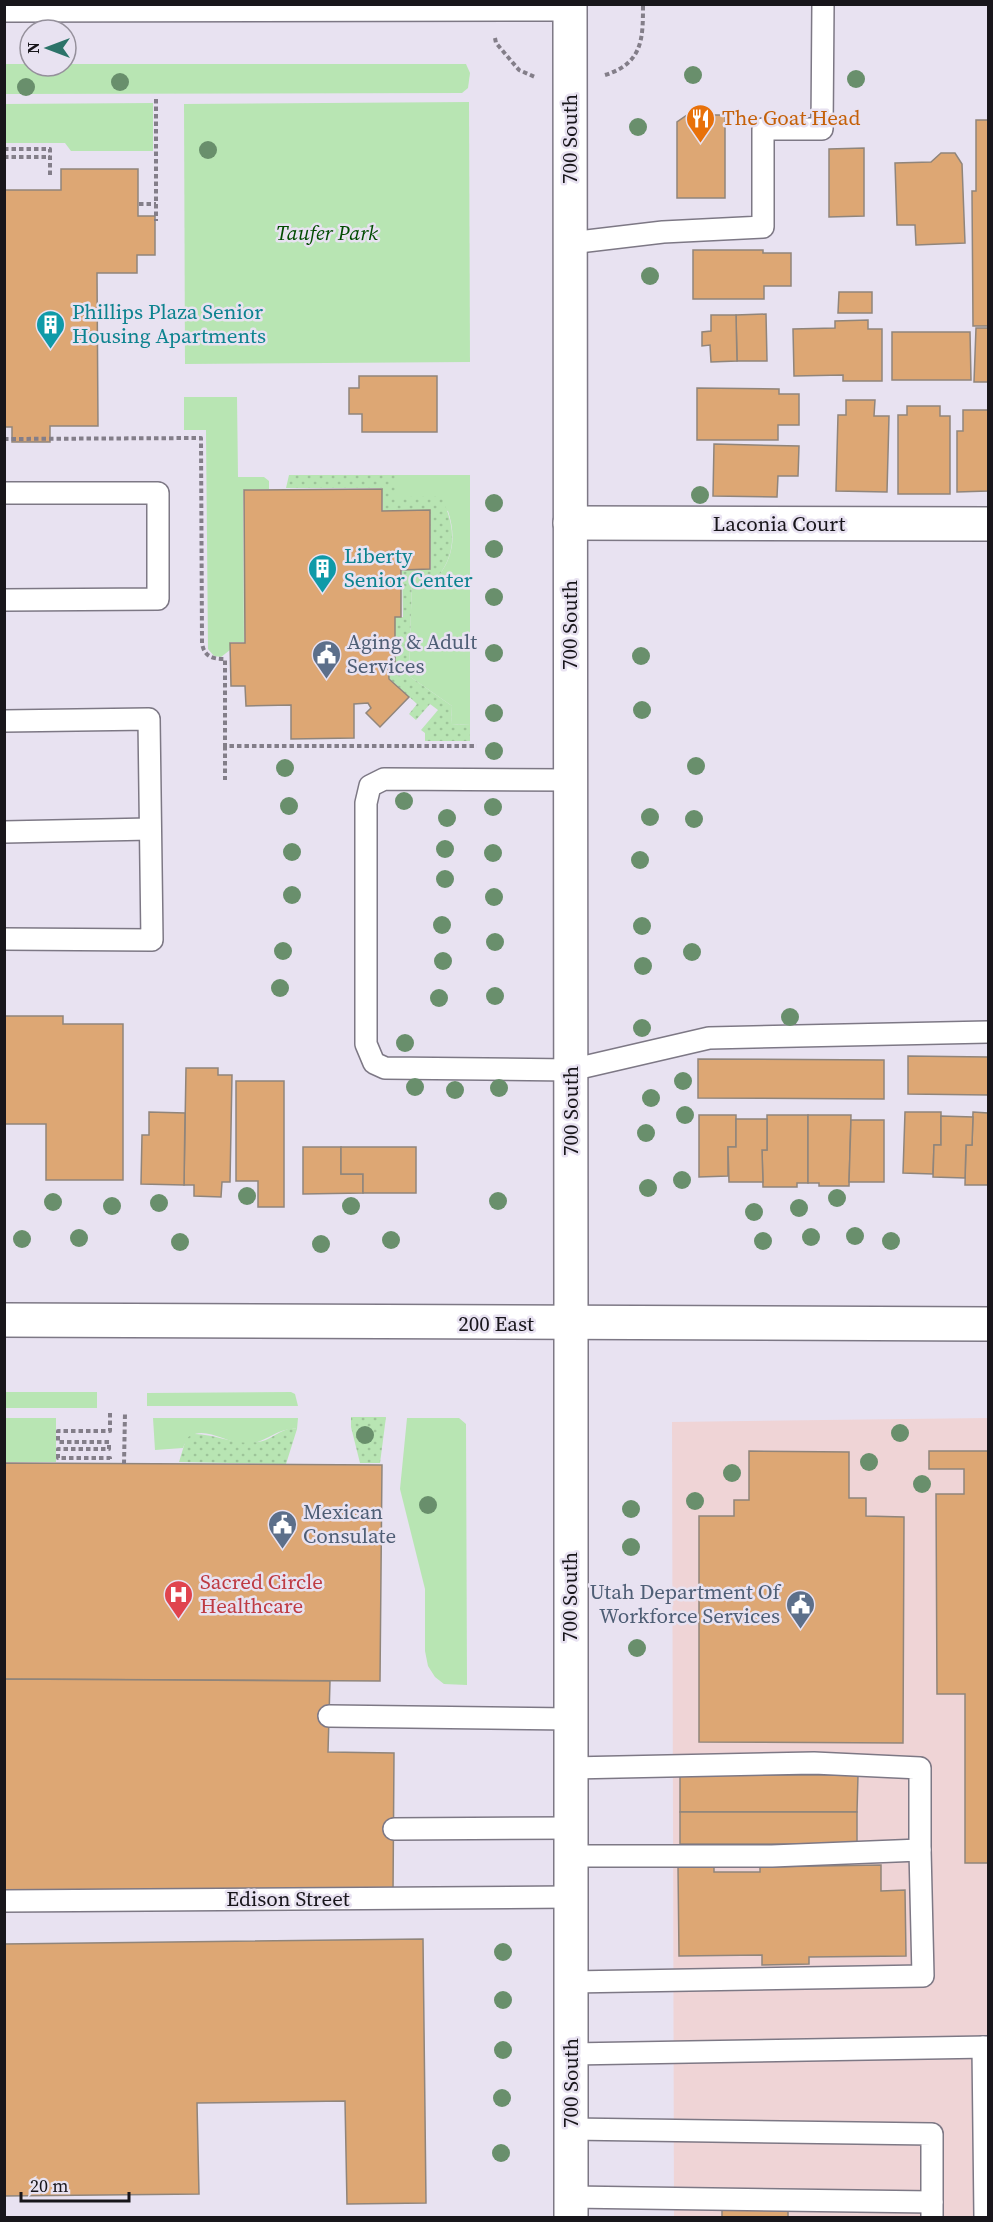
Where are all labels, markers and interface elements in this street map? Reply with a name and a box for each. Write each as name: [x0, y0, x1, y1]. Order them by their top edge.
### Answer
north arrow: [18, 18, 78, 78]
text: N: [22, 42, 44, 54]
street label: 700 South: [555, 94, 584, 184]
restaurant icon: The Goat Head: [685, 102, 717, 144]
place label: The Goat Head: [722, 103, 860, 132]
park label: Taufer Park: [276, 218, 378, 247]
place label: Phillips Plaza Senior Housing Apartments: [72, 297, 266, 350]
building icon: Phillips Plaza Senior Housing Apartments: [35, 308, 67, 350]
street label: Laconia Court: [713, 509, 845, 538]
place label: Liberty Senior Center: [344, 541, 473, 594]
building icon: Liberty Senior Center: [307, 552, 339, 594]
street label: 700 South: [555, 580, 584, 670]
place label: Aging & Adult Services: [347, 627, 477, 680]
public building icon: Aging & Adult Services: [310, 638, 342, 680]
street label: 700 South: [556, 1066, 585, 1156]
street label: 200 East: [458, 1309, 534, 1338]
place label: Mexican Consulate: [303, 1497, 396, 1550]
public building icon: Mexican Consulate: [266, 1508, 298, 1550]
street label: 700 South: [555, 1552, 584, 1642]
place label: Sacred Circle Healthcare: [200, 1567, 323, 1620]
place label: Utah Department Of Workforce Services: [590, 1577, 782, 1630]
hospital icon: Sacred Circle Healthcare: [163, 1578, 195, 1620]
public building icon: Utah Department Of Workforce Services: [785, 1588, 817, 1630]
street label: Edison Street: [226, 1884, 350, 1913]
street label: 700 South: [556, 2038, 585, 2128]
scale bar: [21, 2165, 129, 2203]
text: 20 m: [30, 2173, 68, 2198]

